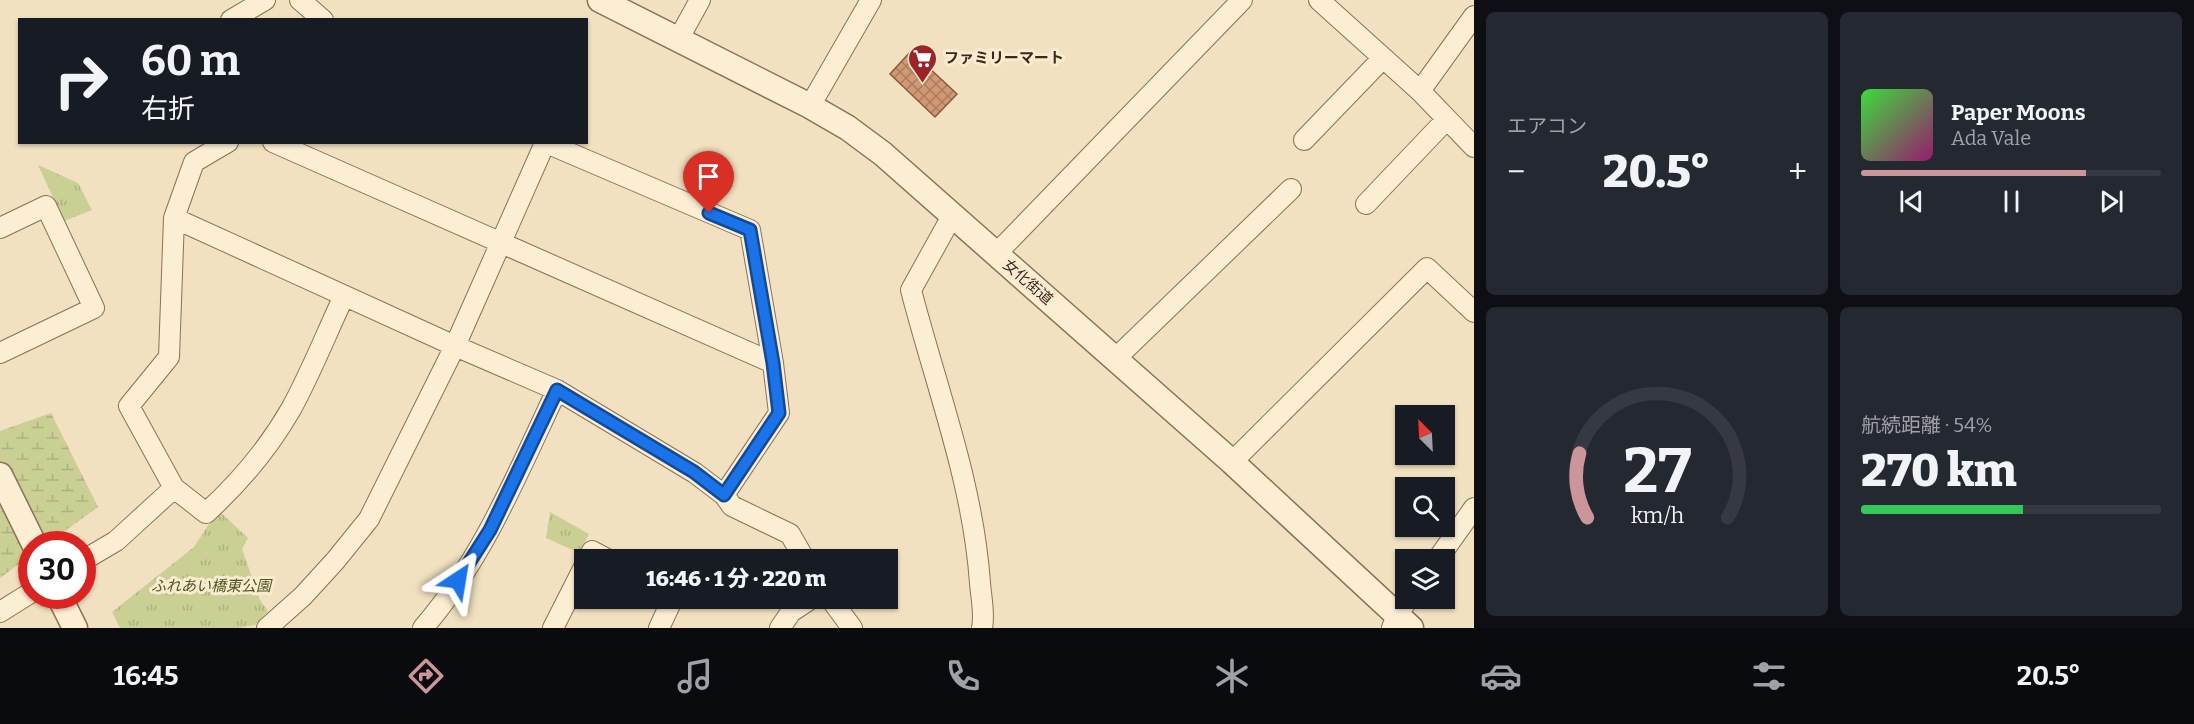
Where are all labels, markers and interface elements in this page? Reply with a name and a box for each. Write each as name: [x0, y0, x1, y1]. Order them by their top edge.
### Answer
text: 60 m: [141, 36, 240, 86]
icon: right: [42, 42, 120, 120]
supermarket icon: ファミリーマート: [907, 42, 939, 84]
place label: ファミリーマート: [944, 49, 1064, 67]
text: 右折: [141, 93, 195, 125]
text: Paper Moons: [1951, 99, 2086, 126]
text: エアコン: [1507, 114, 1587, 138]
text: Ada Vale: [1951, 126, 2031, 150]
text: 20.5°: [1603, 145, 1711, 199]
pin: [683, 151, 734, 213]
text: −: [1507, 152, 1525, 192]
text: +: [1788, 152, 1807, 192]
icon: arrive: [692, 160, 725, 193]
icon: previous: [1895, 185, 1928, 218]
icon: pause: [1995, 185, 2028, 218]
icon: next: [2095, 185, 2128, 218]
street label: 女化街道: [999, 256, 1057, 308]
north arrow: [1395, 405, 1455, 465]
map controls: [1395, 405, 1455, 609]
text: 航続距離 · 54%: [1861, 413, 1993, 437]
text: 27: [1623, 434, 1691, 509]
text: 270 km: [1861, 444, 2017, 498]
button: search: [1395, 477, 1455, 537]
text: km/h: [1630, 504, 1684, 530]
speed limit sign: 30: [18, 531, 96, 609]
position arrow: [426, 548, 490, 612]
button: layers: [1395, 549, 1455, 609]
text: 16:46 · 1 分 · 220 m: [646, 565, 826, 592]
park label: ふれあい橋東公園: [151, 577, 273, 595]
icon: directions: [405, 655, 447, 697]
icon: music: [674, 655, 716, 697]
icon: phone: [942, 655, 984, 697]
icon: climate: [1211, 655, 1253, 697]
icon: car: [1480, 655, 1522, 697]
icon: filters: [1748, 655, 1790, 697]
text: 16:45: [113, 660, 178, 692]
text: 20.5°: [2017, 660, 2081, 692]

